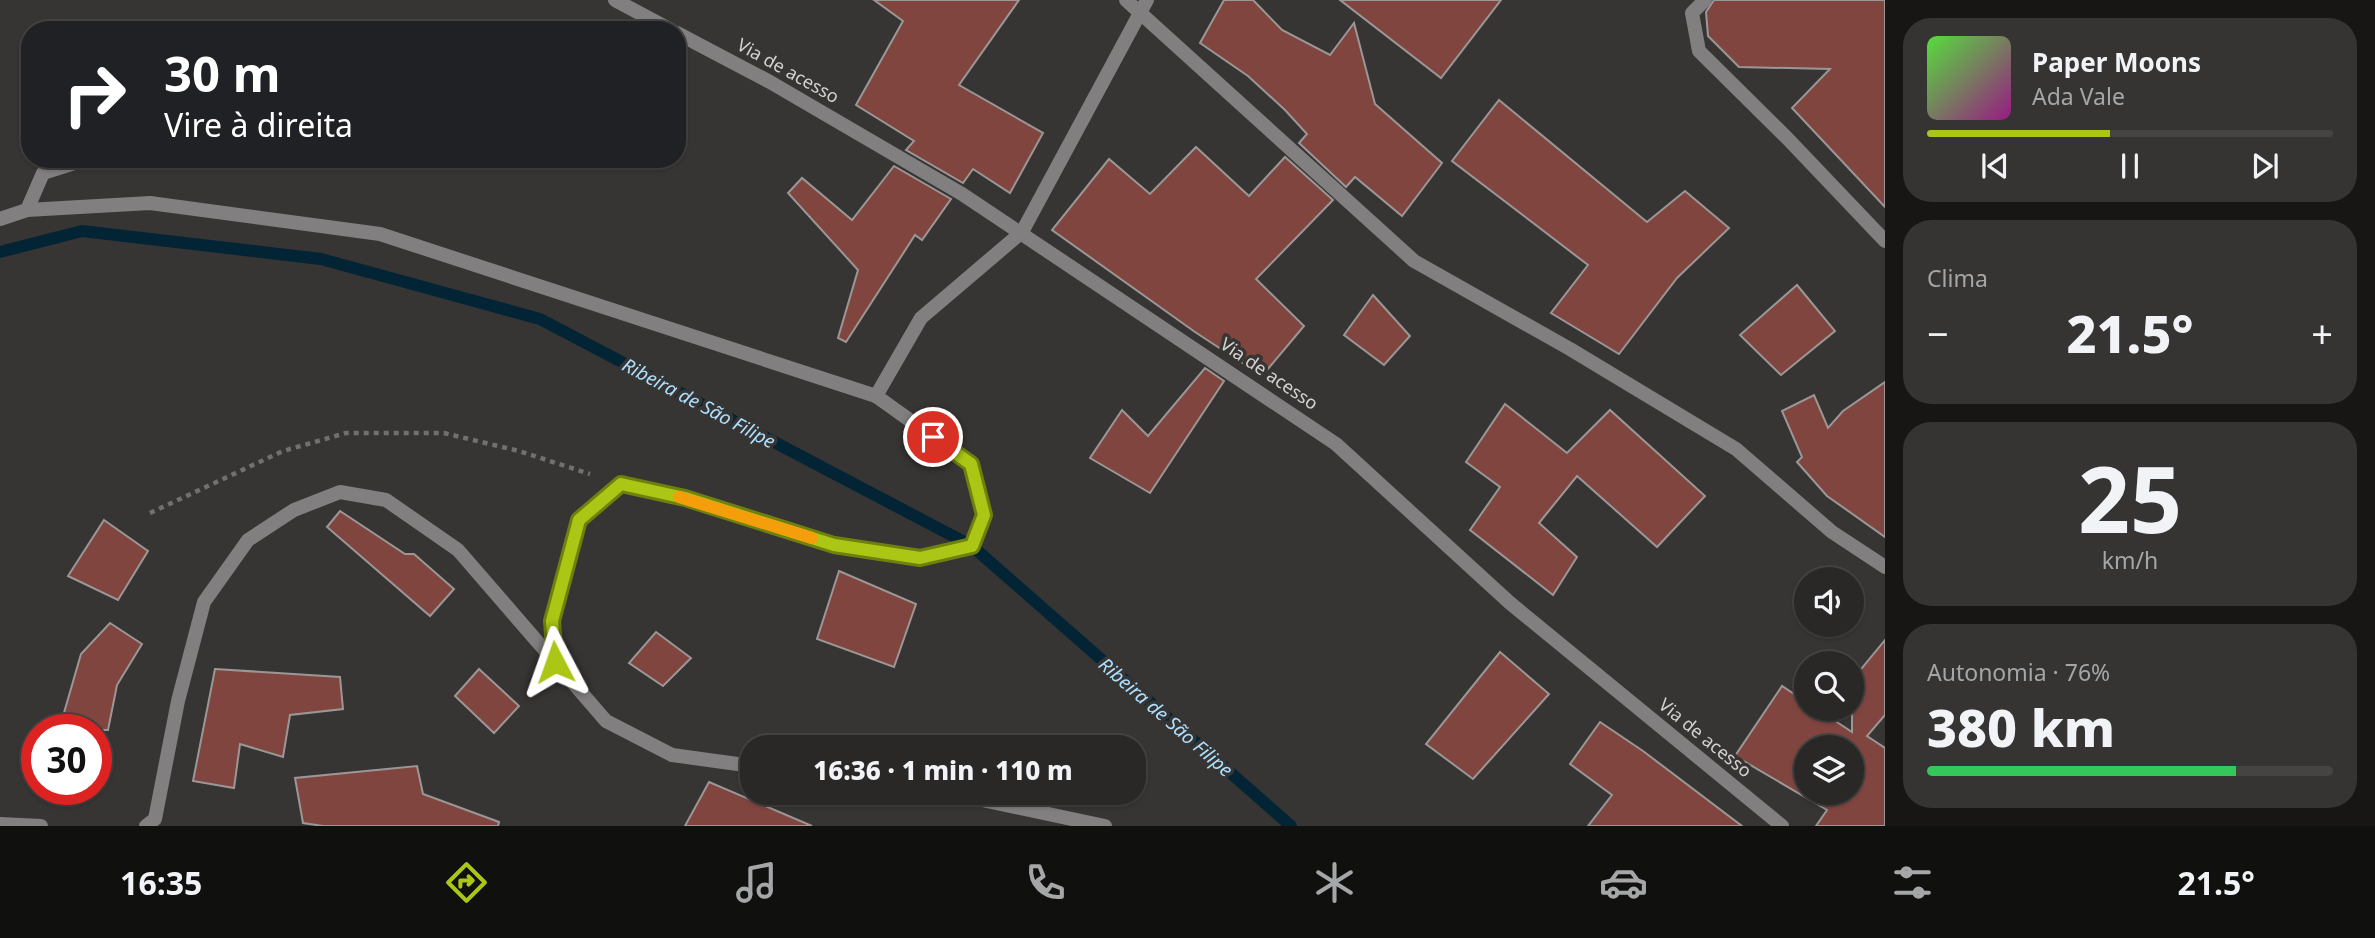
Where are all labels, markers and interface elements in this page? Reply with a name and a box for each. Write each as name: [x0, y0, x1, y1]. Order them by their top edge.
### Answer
street label: Via de acesso: [733, 32, 844, 108]
text: 30 m: [164, 40, 281, 106]
text: Paper Moons: [2032, 44, 2201, 80]
icon: right: [49, 49, 140, 140]
text: Ada Vale: [2032, 80, 2125, 112]
text: Vire à direita: [164, 103, 353, 146]
icon: previous: [1976, 147, 2014, 185]
icon: pause: [2111, 147, 2149, 185]
icon: next: [2246, 147, 2284, 185]
text: Clima: [1927, 262, 1988, 294]
text: 21.5°: [2067, 297, 2193, 368]
text: −: [1927, 307, 1949, 359]
text: +: [2311, 307, 2333, 359]
street label: Via de acesso: [1216, 332, 1323, 415]
water label: Ribeira de São Filipe: [618, 352, 780, 454]
pin: [903, 407, 963, 467]
icon: arrive: [914, 418, 952, 456]
text: 25: [2078, 436, 2182, 560]
text: km/h: [2102, 544, 2158, 576]
map controls: [1794, 567, 1864, 805]
button: sound: [1794, 567, 1864, 637]
position arrow: [518, 625, 592, 699]
water label: Ribeira de São Filipe: [1093, 651, 1239, 783]
button: search: [1794, 651, 1864, 721]
text: Autonomia · 76%: [1927, 656, 2110, 688]
text: 380 km: [1927, 691, 2115, 762]
street label: Via de acesso: [1654, 692, 1757, 782]
speed limit sign: 30: [21, 714, 112, 805]
button: layers: [1794, 735, 1864, 805]
text: 16:36 · 1 min · 110 m: [813, 752, 1073, 788]
icon: directions: [442, 858, 491, 907]
icon: music: [732, 858, 781, 907]
icon: phone: [1021, 858, 1070, 907]
icon: climate: [1310, 858, 1359, 907]
icon: car: [1599, 858, 1648, 907]
icon: filters: [1888, 858, 1937, 907]
text: 16:35: [120, 861, 202, 904]
text: 21.5°: [2177, 861, 2255, 904]

